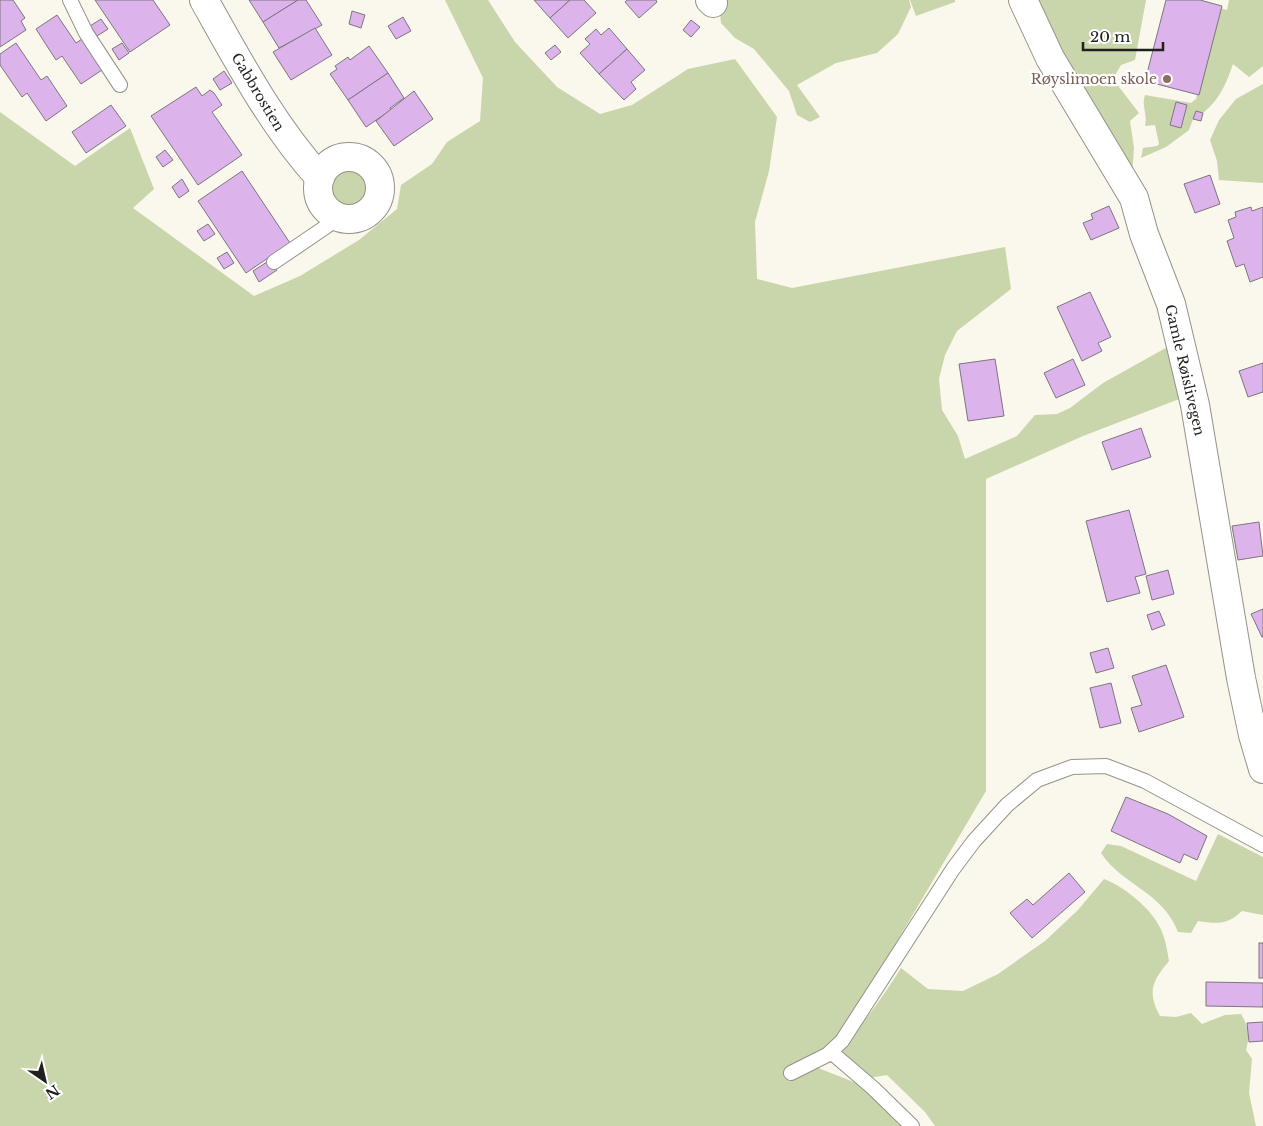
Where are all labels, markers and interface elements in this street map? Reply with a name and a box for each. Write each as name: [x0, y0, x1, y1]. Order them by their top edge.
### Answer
scale bar: [1083, 20, 1163, 52]
text: 20 m: [1090, 27, 1130, 46]
street label: Gabbrostien: [228, 50, 289, 135]
place label: Røyslimoen skole: [1031, 70, 1157, 88]
marker: Røyslimoen skole: [1161, 73, 1173, 85]
street label: Gamle Røislivegen: [1161, 303, 1209, 438]
north arrow: [20, 1056, 70, 1106]
text: N: [42, 1081, 63, 1103]

